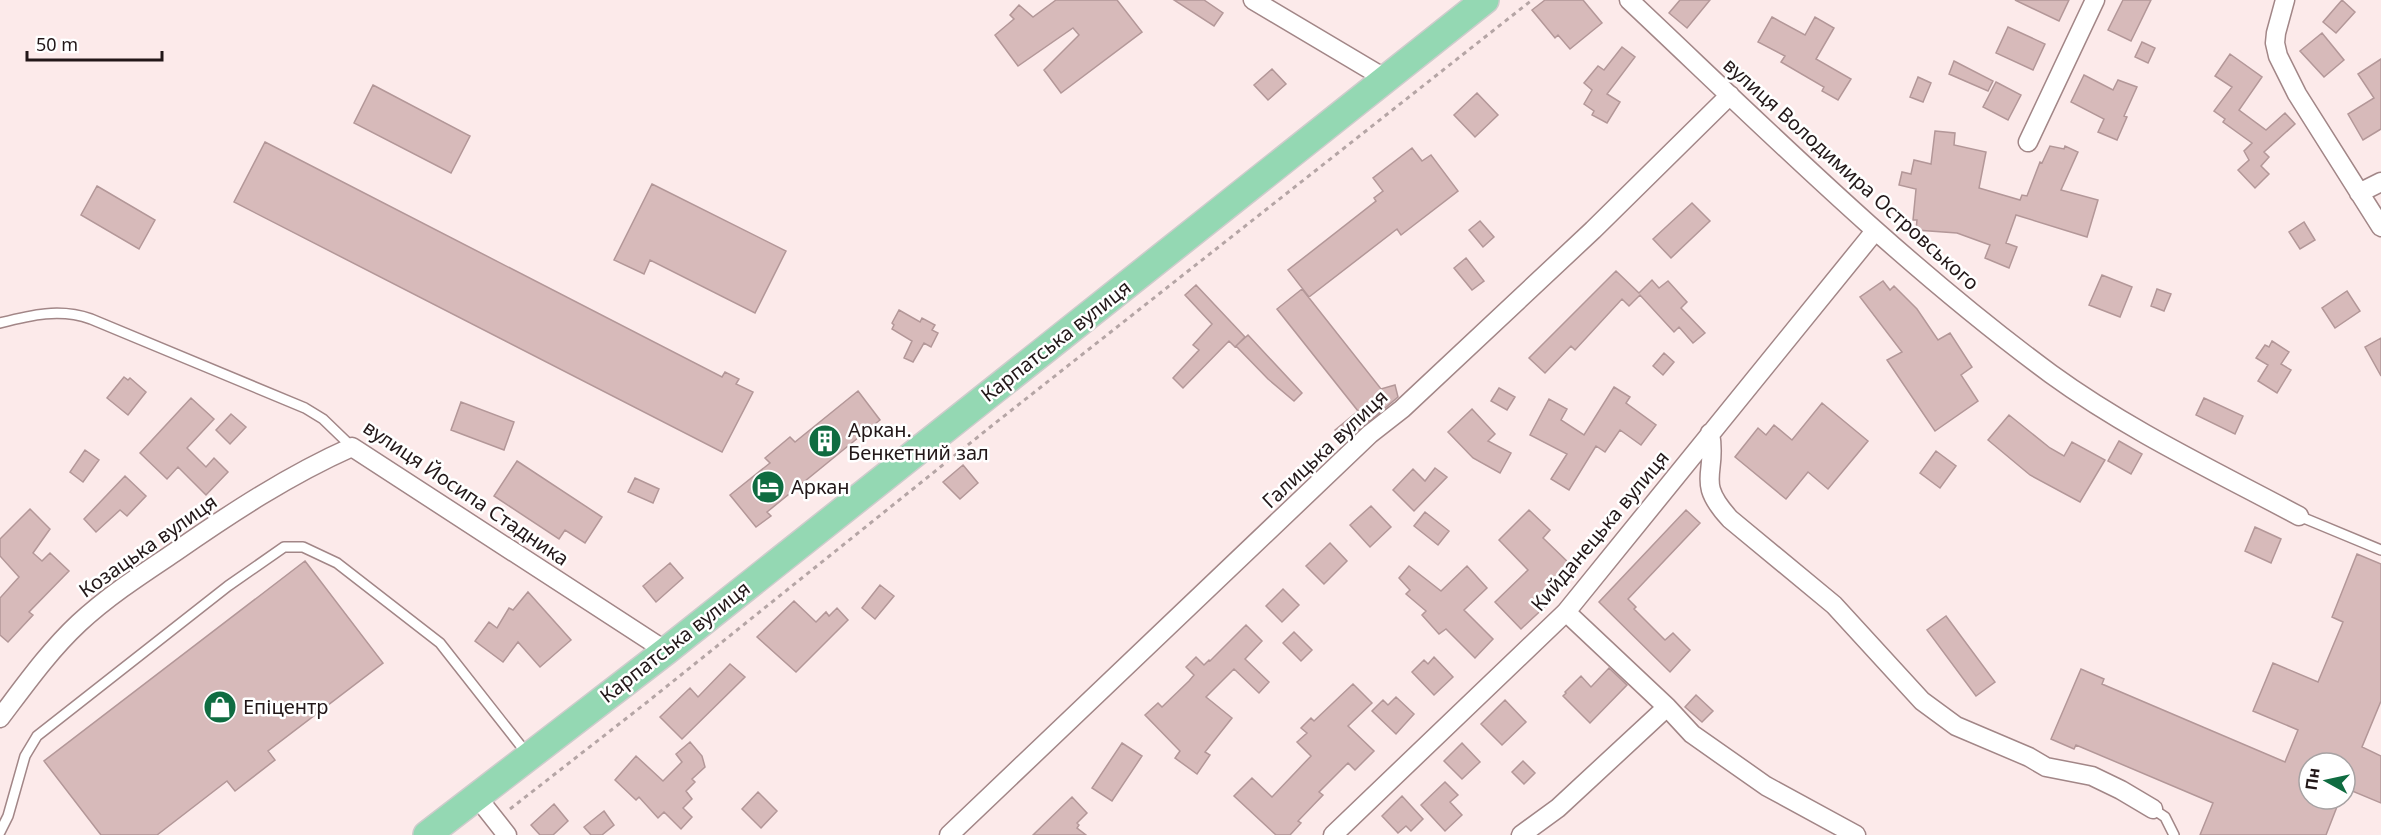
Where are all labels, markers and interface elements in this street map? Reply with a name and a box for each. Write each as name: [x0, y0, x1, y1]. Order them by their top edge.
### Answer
scale bar: [27, 24, 162, 62]
text: 50 m: [36, 32, 78, 56]
street label: вулиця Володимира Островського: [1718, 51, 1985, 296]
street label: Карпатська вулиця: [975, 274, 1136, 408]
street label: Галицька вулиця: [1256, 383, 1393, 514]
street label: вулиця Йосипа Стадника: [358, 414, 574, 572]
place label: Аркан. Бенкетний зал: [848, 416, 989, 466]
building icon: Аркан. Бенкетний зал: [807, 423, 843, 459]
street label: Кийданецька вулиця: [1524, 445, 1675, 617]
hotel icon: Аркан: [750, 469, 786, 505]
place label: Аркан: [791, 473, 850, 500]
street label: Козацька вулиця: [73, 488, 222, 603]
street label: Карпатська вулиця: [594, 575, 755, 709]
shop icon: Епіцентр: [202, 689, 238, 725]
place label: Епіцентр: [243, 693, 328, 720]
north arrow: [2297, 751, 2357, 811]
text: Пн: [2300, 766, 2325, 792]

